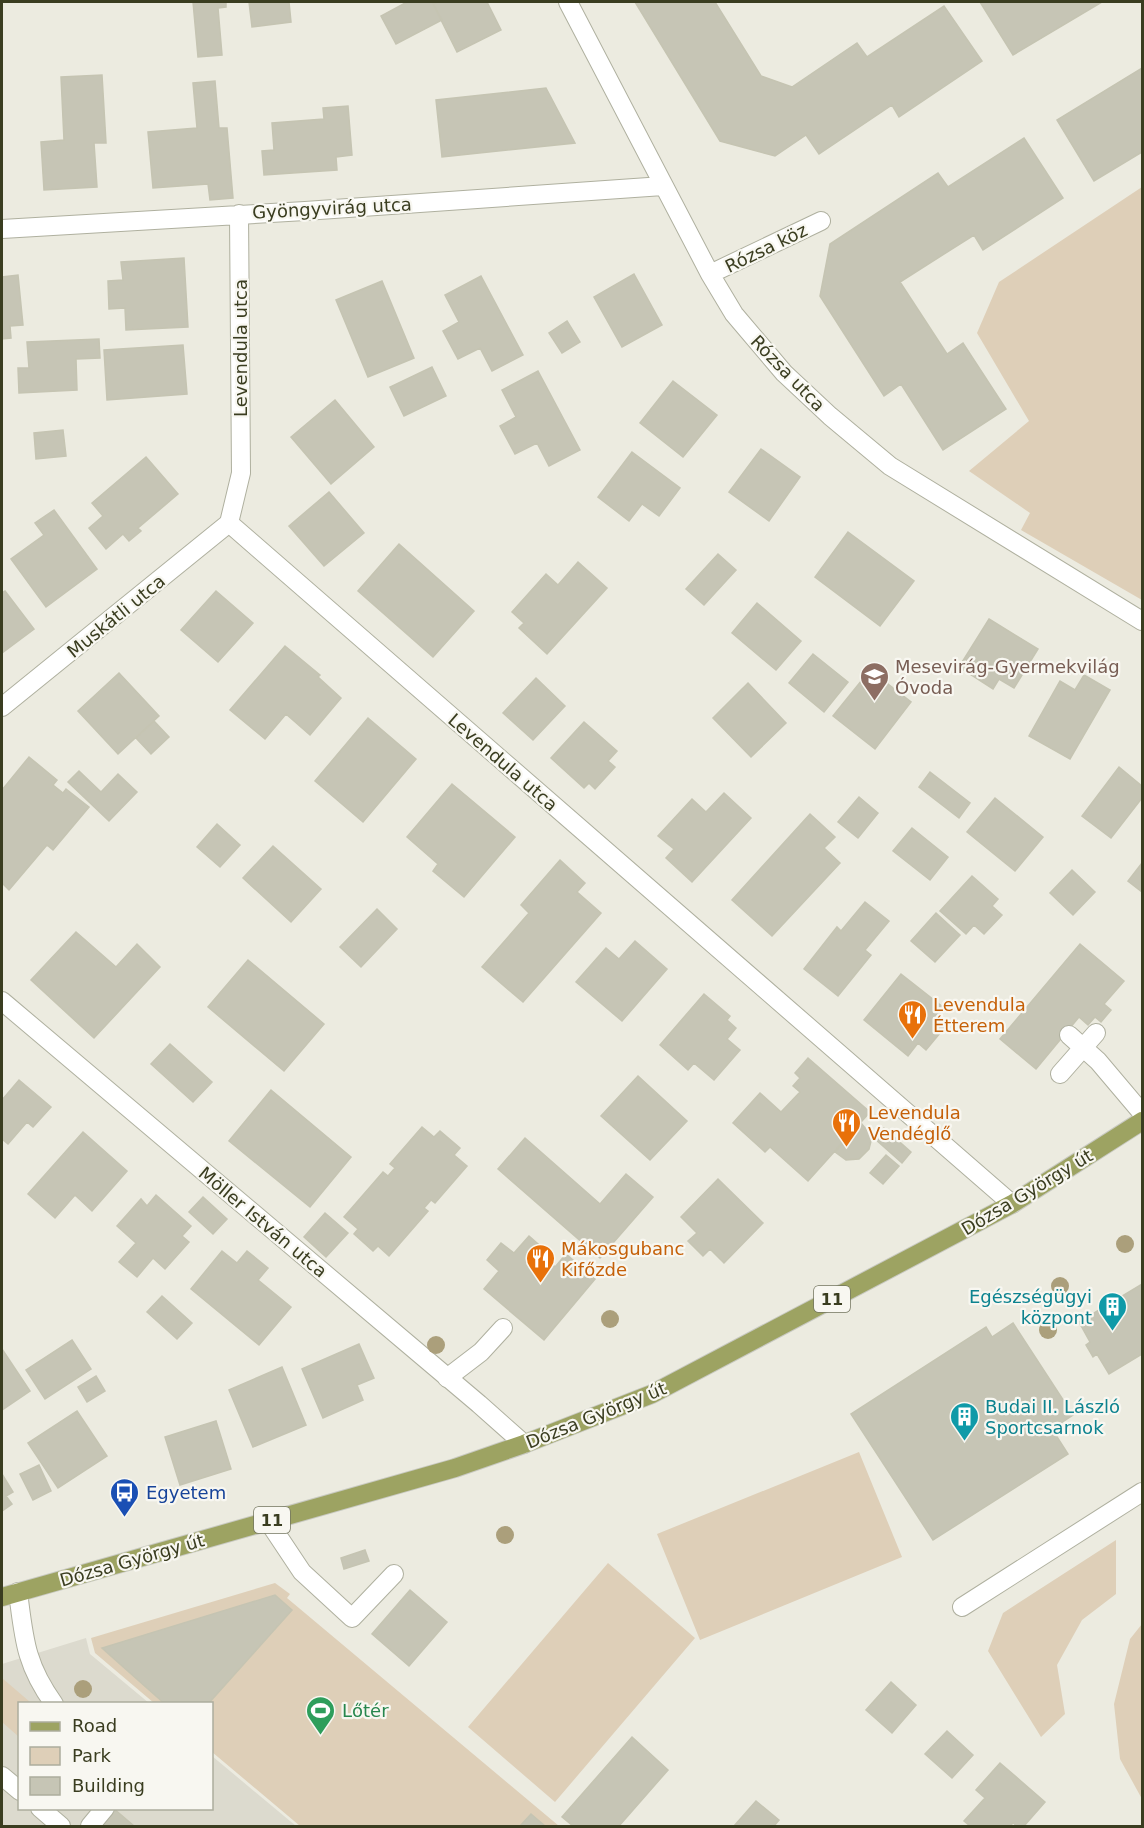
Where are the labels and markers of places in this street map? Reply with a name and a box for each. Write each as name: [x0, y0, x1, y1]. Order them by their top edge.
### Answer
place label: Mesevirág-Gyermekvilág Óvoda: [895, 656, 1120, 698]
school or university icon: Mesevirág-Gyermekvilág Óvoda: [858, 660, 890, 702]
place label: Levendula Étterem: [933, 994, 1026, 1036]
restaurant icon: Levendula Étterem: [896, 998, 928, 1040]
place label: Levendula Vendéglő: [868, 1102, 961, 1144]
restaurant icon: Levendula Vendéglő: [831, 1106, 863, 1148]
place label: Mákosgubanc Kifőzde: [561, 1238, 684, 1280]
restaurant icon: Mákosgubanc Kifőzde: [524, 1242, 556, 1284]
place label: Egészségügyi központ: [969, 1286, 1092, 1328]
building icon: Egészségügyi központ: [1097, 1290, 1129, 1332]
place label: Budai II. László Sportcsarnok: [985, 1396, 1120, 1438]
building icon: Budai II. László Sportcsarnok: [948, 1400, 980, 1442]
bus stop icon: Egyetem: [109, 1476, 141, 1518]
place label: Egyetem: [146, 1482, 226, 1503]
sports icon: Lőtér: [305, 1694, 337, 1736]
place label: Lőtér: [342, 1700, 389, 1721]

